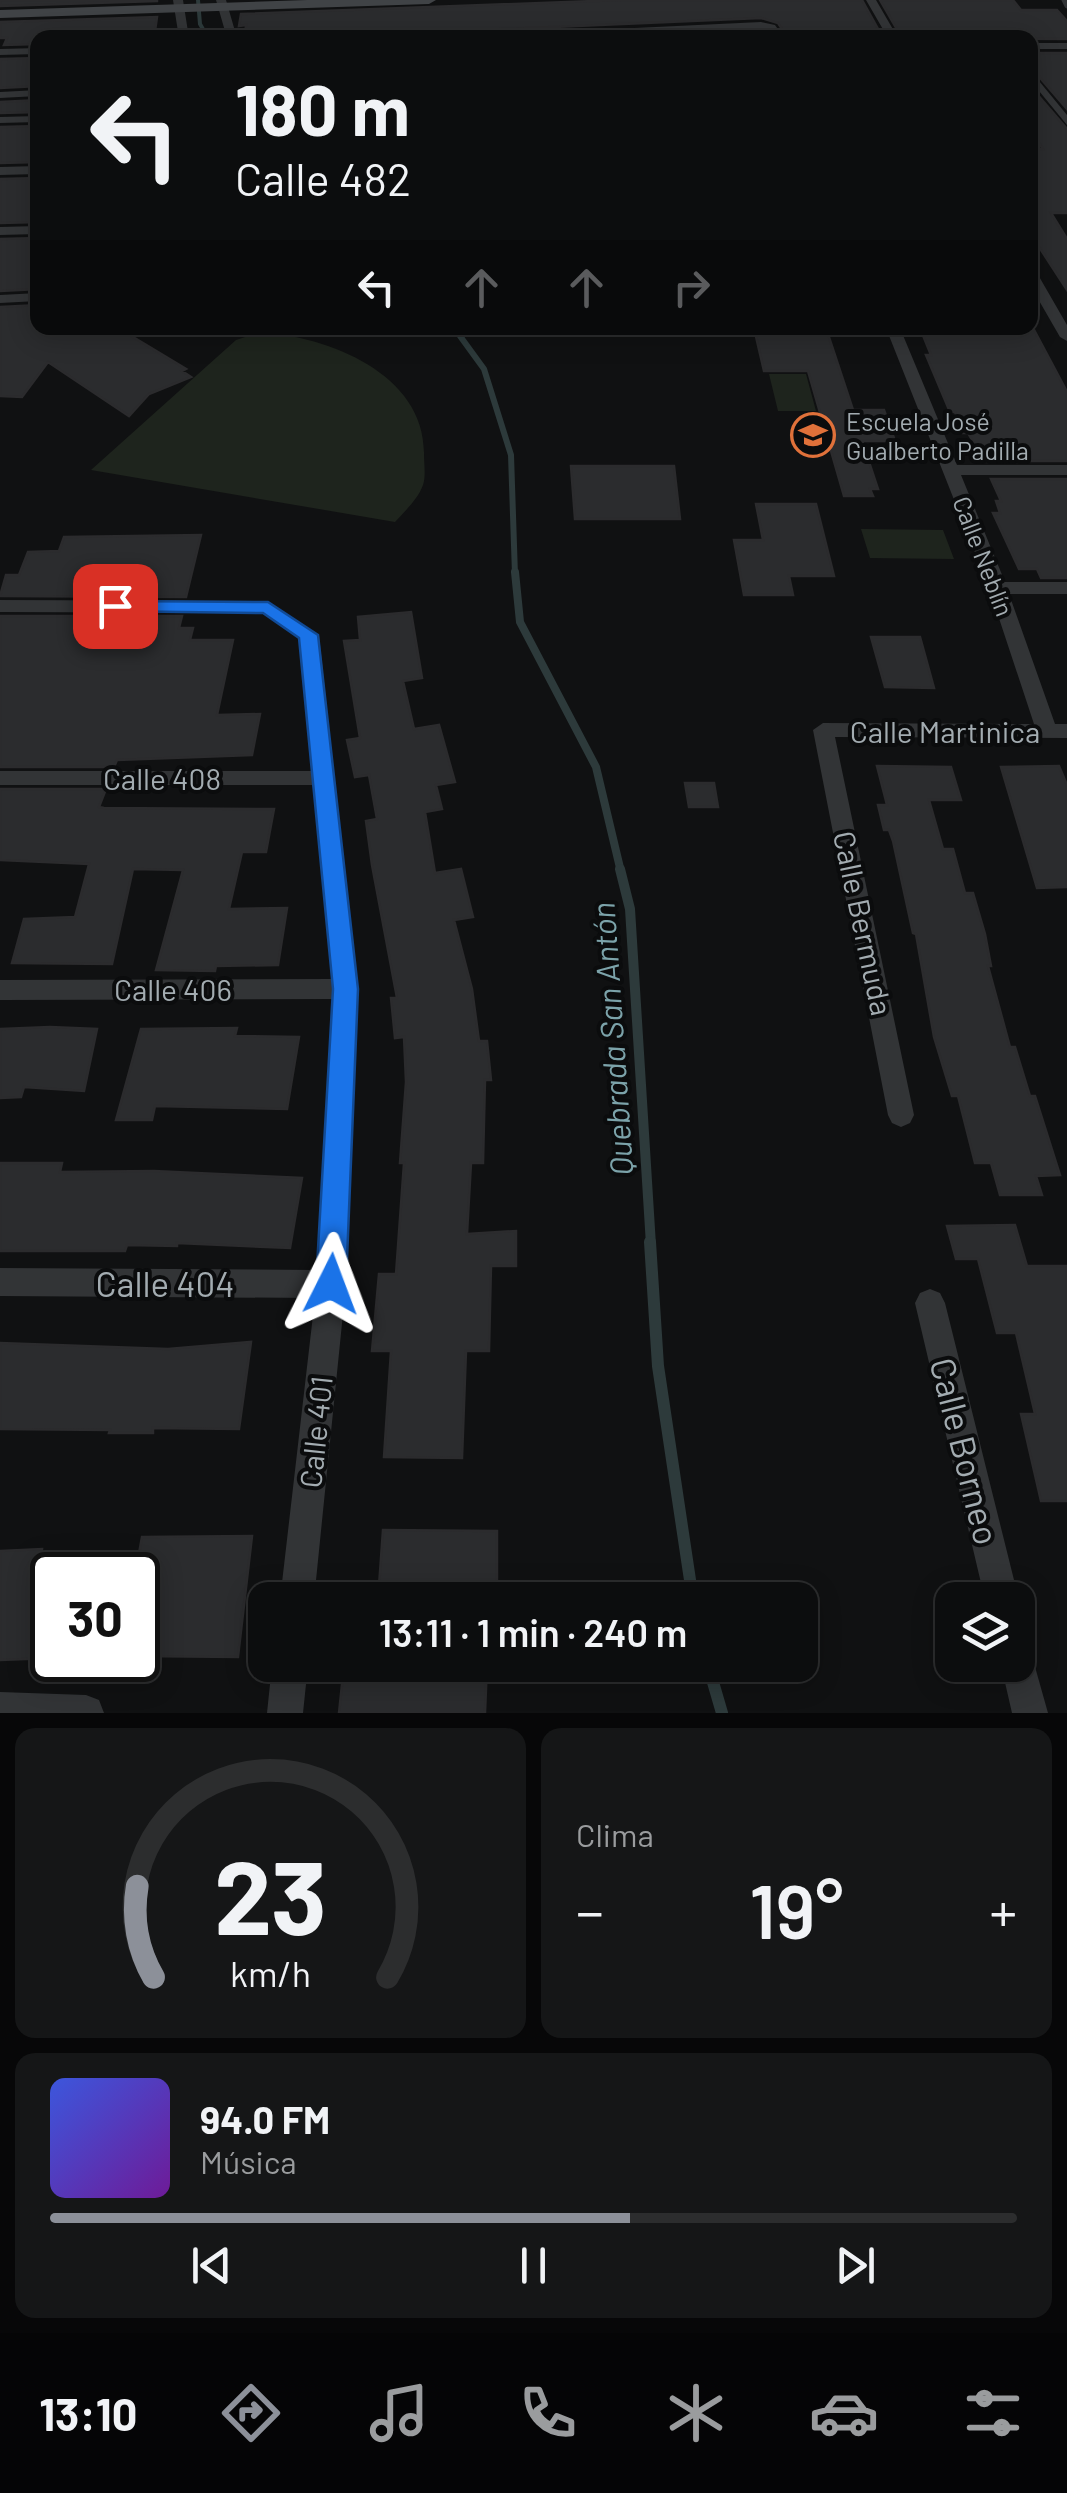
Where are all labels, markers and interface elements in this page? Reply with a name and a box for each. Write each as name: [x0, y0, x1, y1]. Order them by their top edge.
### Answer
text: 180 m: [235, 66, 410, 150]
icon: left: [70, 70, 200, 200]
text: Calle 482: [235, 151, 411, 205]
icon: left: [349, 260, 404, 315]
icon: ahead: [454, 260, 509, 315]
icon: ahead: [559, 260, 614, 315]
icon: right: [664, 260, 719, 315]
place label: Escuela José Gualberto Padilla: [846, 406, 1029, 465]
school or university icon: Escuela José Gualberto Padilla: [790, 412, 836, 458]
street label: Calle Neblín: [947, 492, 1021, 620]
pin: [73, 564, 158, 649]
icon: arrive: [88, 579, 143, 634]
street label: Calle Martinica: [850, 713, 1040, 749]
street label: Calle 408: [103, 760, 221, 796]
street label: Calle Bermuda: [827, 828, 901, 1018]
water label: Quebrada San Antón: [583, 901, 639, 1177]
street label: Calle 406: [114, 971, 232, 1007]
position arrow: [279, 1232, 383, 1336]
street label: Calle 404: [96, 1262, 235, 1304]
street label: Calle Borneo: [923, 1353, 1009, 1549]
street label: Calle 401: [291, 1374, 339, 1490]
speed limit sign: 30: [30, 1552, 160, 1682]
map controls: [935, 1582, 1035, 1682]
button: layers: [935, 1582, 1035, 1682]
text: 13:11 · 1 min · 240 m: [379, 1609, 687, 1655]
text: Clima: [576, 1815, 654, 1853]
text: 23: [214, 1831, 327, 1956]
text: 19°: [749, 1864, 844, 1954]
text: −: [576, 1877, 604, 1943]
text: +: [989, 1877, 1017, 1943]
text: km/h: [230, 1951, 311, 1994]
text: 94.0 FM: [200, 2096, 330, 2142]
text: Música: [200, 2142, 297, 2180]
icon: previous: [184, 2238, 239, 2293]
icon: pause: [506, 2238, 561, 2293]
icon: next: [828, 2238, 883, 2293]
icon: directions: [216, 2378, 286, 2448]
icon: music: [364, 2378, 434, 2448]
icon: phone: [513, 2378, 583, 2448]
icon: climate: [661, 2378, 731, 2448]
icon: car: [809, 2378, 879, 2448]
icon: filters: [958, 2378, 1028, 2448]
text: 13:10: [39, 2386, 137, 2440]

